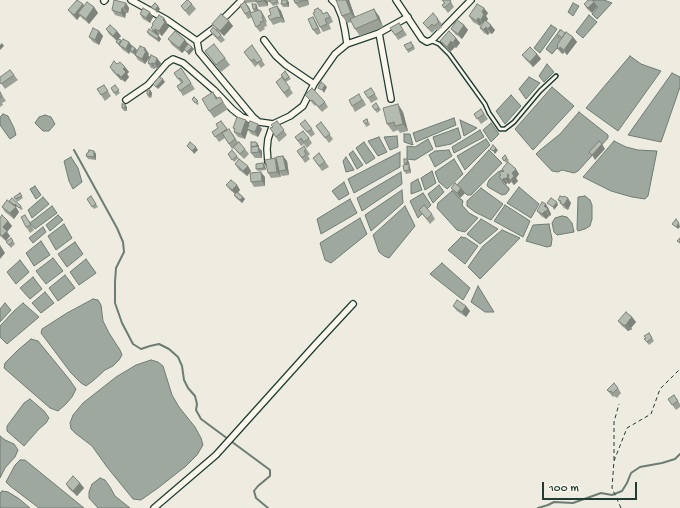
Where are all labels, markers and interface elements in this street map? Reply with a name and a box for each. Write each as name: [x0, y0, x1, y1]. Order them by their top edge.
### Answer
scale bar: [544, 474, 639, 500]
text: 100 m: [549, 482, 579, 496]

